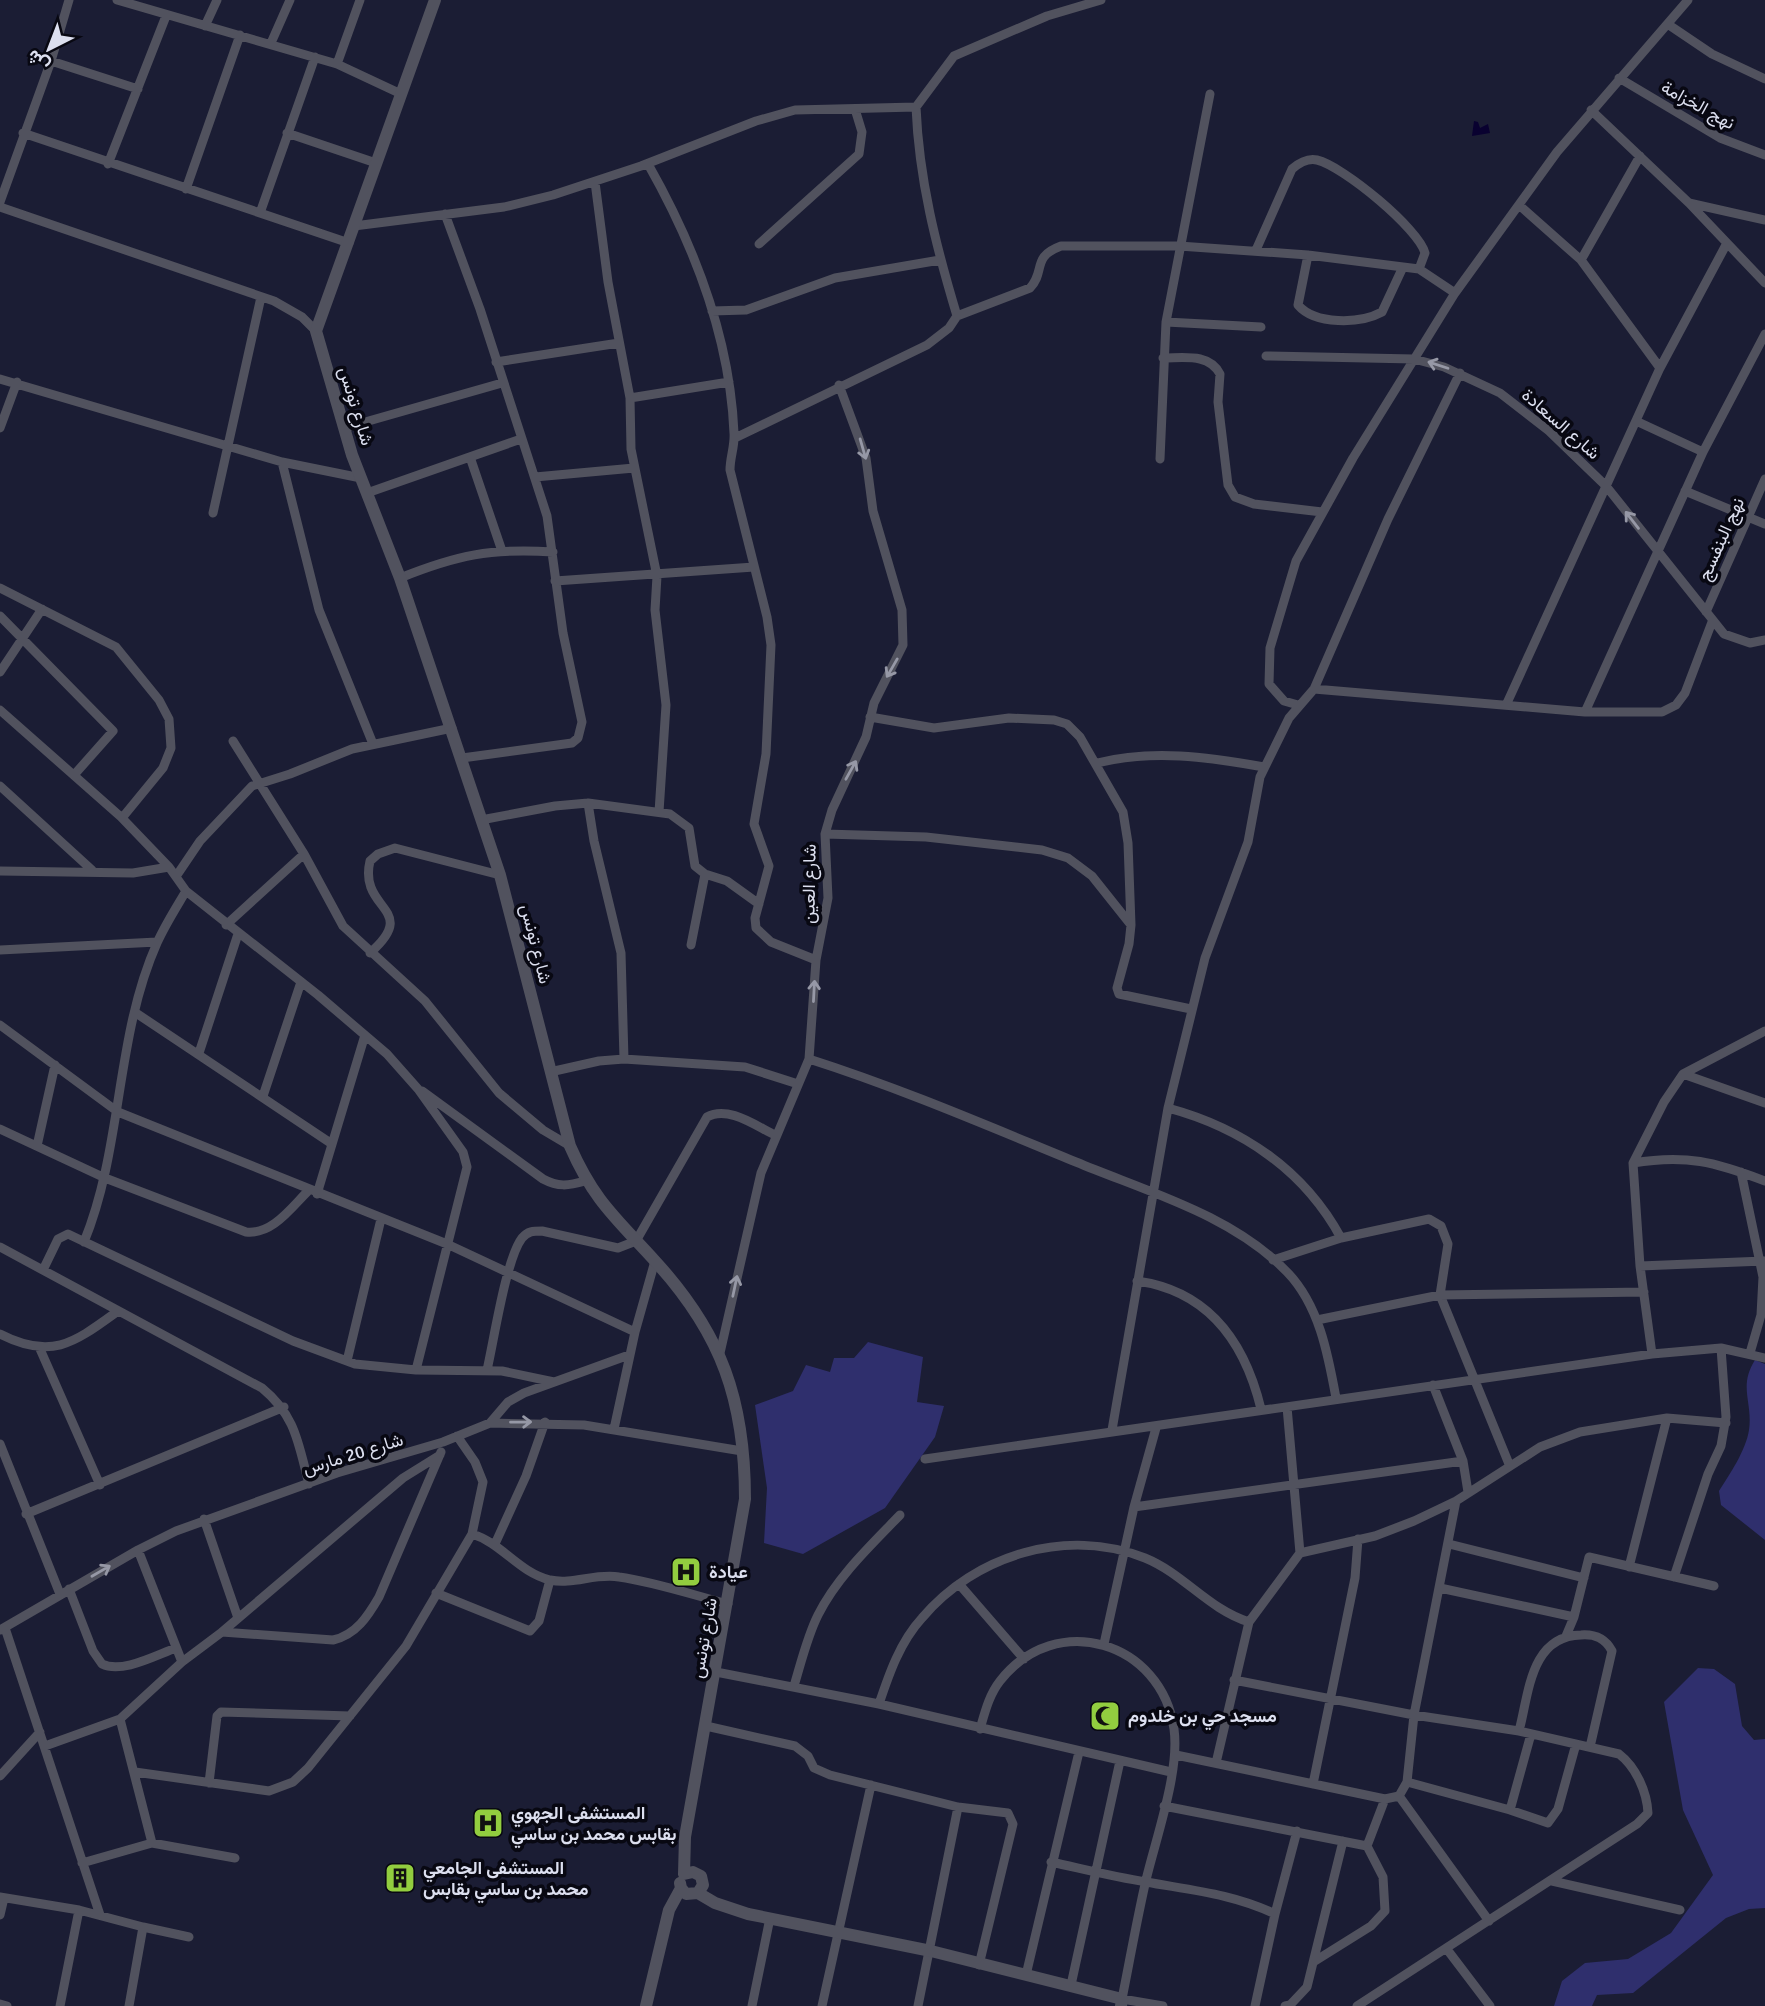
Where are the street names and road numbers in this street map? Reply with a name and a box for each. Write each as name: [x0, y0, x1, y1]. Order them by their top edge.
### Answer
street label: نهج الخزامة: [1657, 76, 1739, 135]
street label: شارع تونس: [333, 364, 378, 448]
street label: شارع السعادة: [1517, 384, 1605, 465]
street label: نهج البنفسج: [1693, 494, 1750, 584]
street label: شارع العين: [797, 844, 822, 924]
street label: شارع تونس: [515, 902, 556, 986]
street label: شارع 20 مارس: [300, 1428, 406, 1481]
street label: شارع تونس: [686, 1596, 723, 1680]

